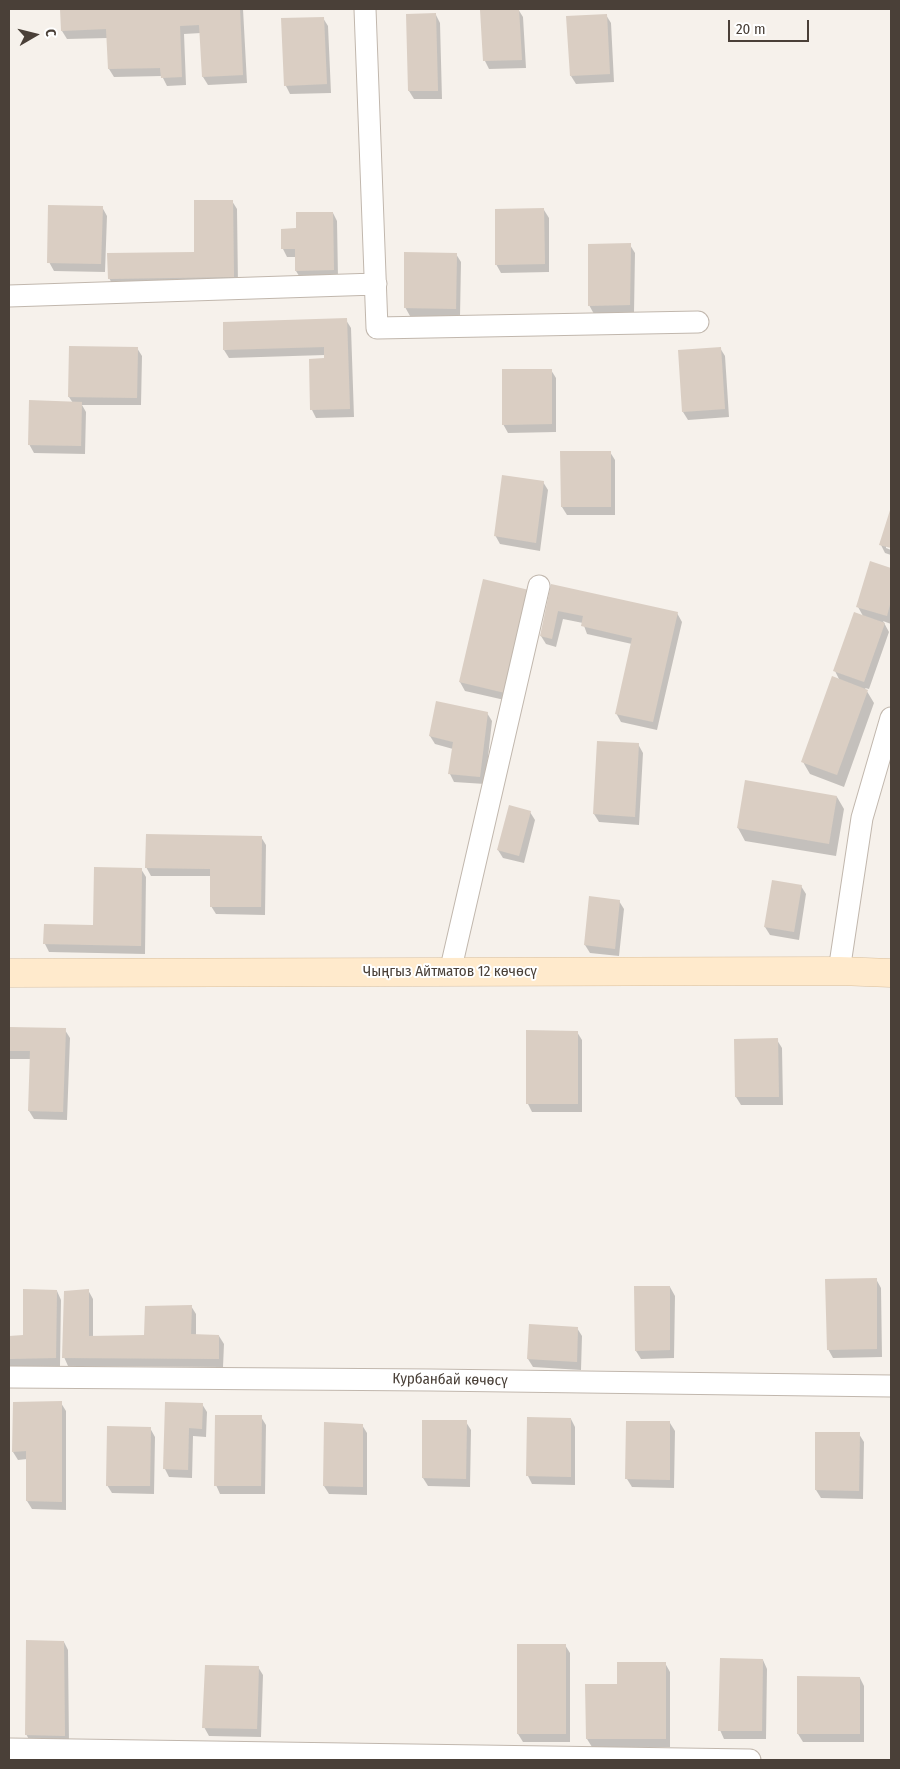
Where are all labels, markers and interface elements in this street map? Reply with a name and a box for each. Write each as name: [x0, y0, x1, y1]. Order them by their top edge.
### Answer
north arrow: [10, 10, 60, 60]
scale bar: [730, 10, 811, 42]
text: 20 m: [736, 20, 766, 38]
text: С: [41, 28, 59, 38]
street label: Чыңгыз Айтматов 12 көчөсү: [363, 963, 537, 981]
street label: Курбанбай көчөсү: [392, 1370, 508, 1390]

